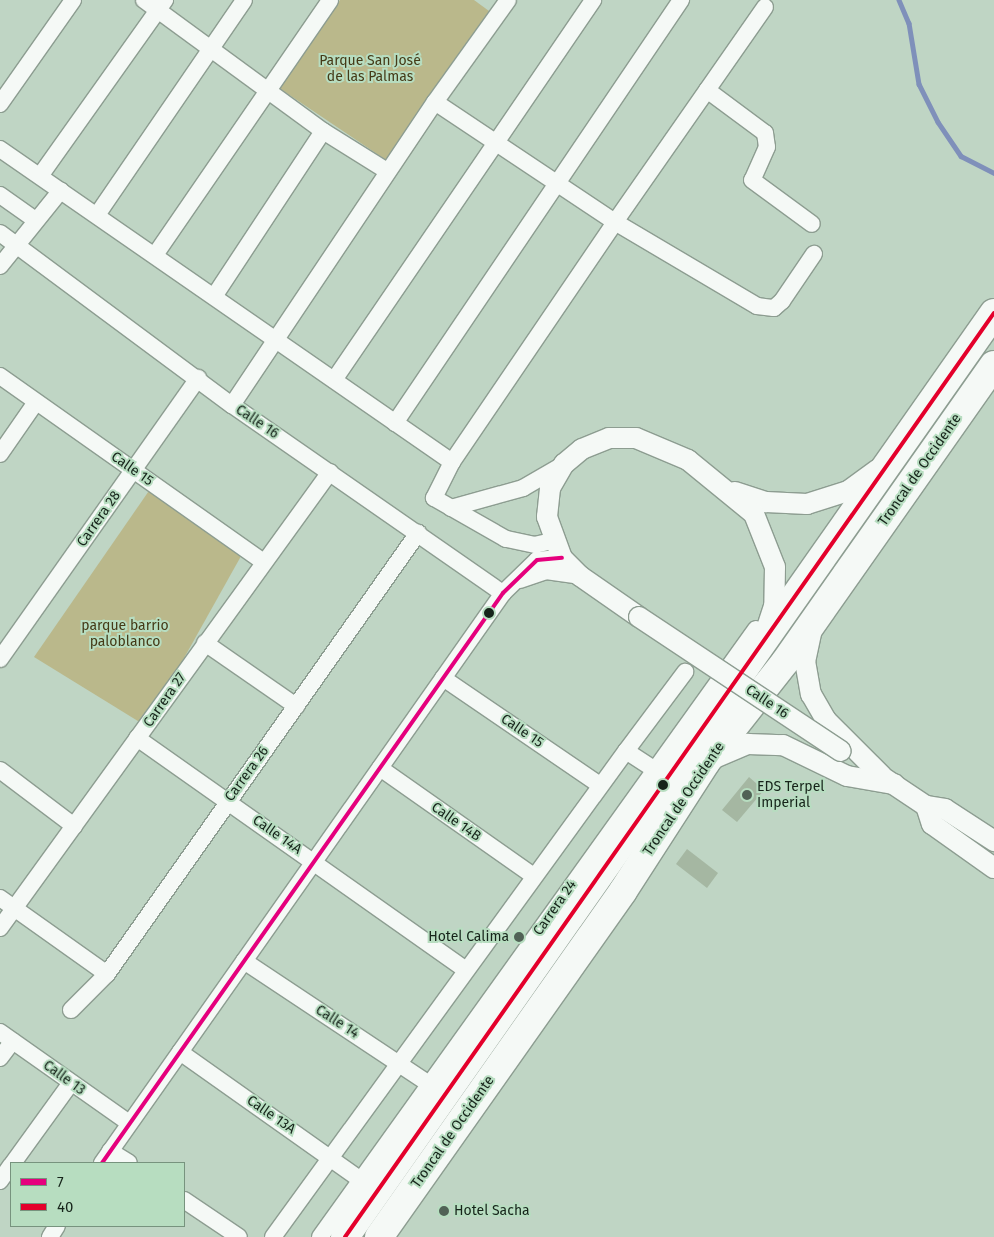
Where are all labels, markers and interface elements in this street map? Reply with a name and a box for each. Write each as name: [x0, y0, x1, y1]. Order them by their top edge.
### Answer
park label: Parque San José de las Palmas: [319, 53, 421, 85]
street label: Calle 16: [232, 402, 282, 442]
street label: Troncal de Occidente: [875, 411, 965, 529]
street label: Calle 15: [108, 448, 156, 490]
street label: Carrera 28: [74, 488, 124, 550]
unlabelled marker: [484, 608, 494, 618]
park label: parque barrio paloblanco: [81, 618, 169, 650]
street label: Carrera 27: [140, 670, 190, 730]
street label: Calle 16: [742, 682, 792, 722]
street label: Calle 15: [498, 711, 546, 751]
street label: Troncal de Occidente: [640, 739, 728, 859]
street label: Carrera 26: [221, 743, 273, 805]
place label: EDS Terpel Imperial: [757, 779, 824, 812]
unlabelled marker: [658, 780, 668, 790]
marker: EDS Terpel Imperial: [741, 789, 753, 801]
street label: Calle 14B: [428, 799, 484, 845]
street label: Calle 14A: [249, 812, 305, 858]
street label: Carrera 24: [530, 877, 580, 939]
place label: Hotel Calima: [428, 929, 509, 945]
marker: Hotel Calima: [513, 931, 525, 943]
street label: Calle 14: [312, 1002, 362, 1042]
street label: Calle 13: [40, 1057, 88, 1099]
street label: Troncal de Occidente: [408, 1073, 498, 1191]
street label: Calle 13A: [243, 1092, 299, 1138]
legend: [10, 1162, 185, 1227]
text: 7: [57, 1173, 64, 1191]
text: 40: [57, 1198, 73, 1216]
place label: Hotel Sacha: [454, 1203, 530, 1219]
marker: Hotel Sacha: [438, 1205, 450, 1217]

